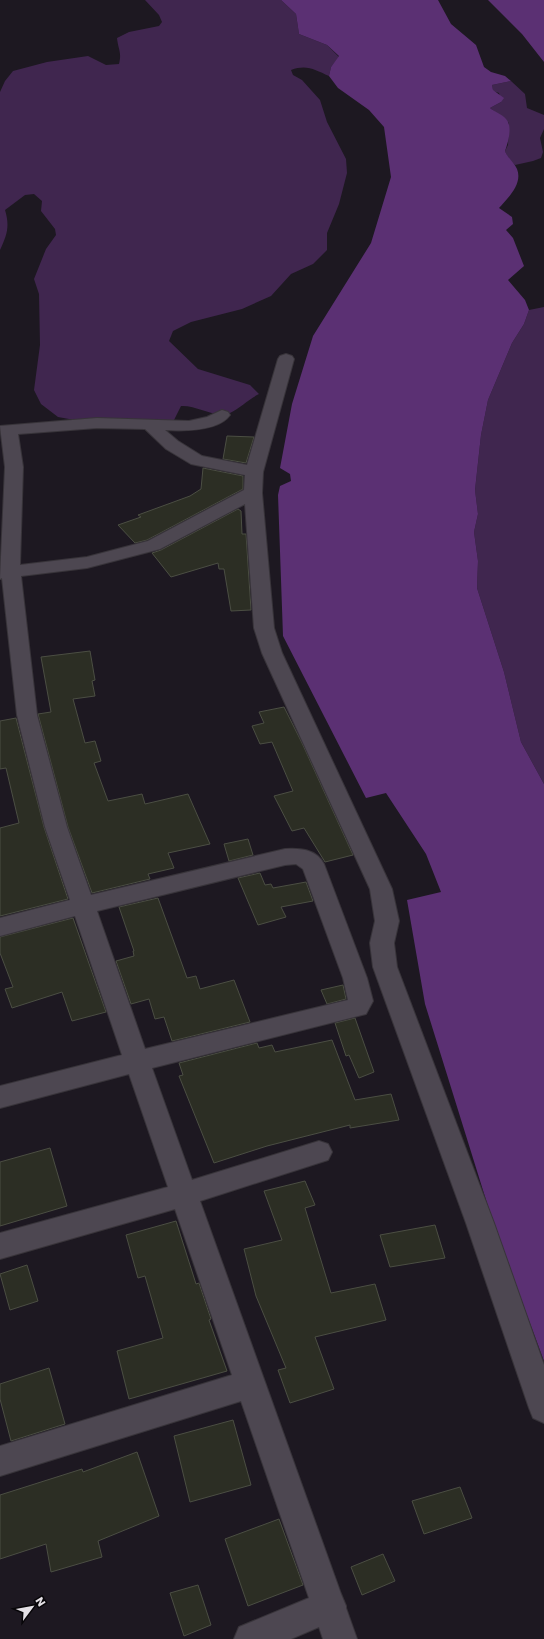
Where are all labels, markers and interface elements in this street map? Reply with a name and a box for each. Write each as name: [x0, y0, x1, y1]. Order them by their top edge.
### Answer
north arrow: [12, 1587, 52, 1627]
text: N: [32, 1594, 49, 1609]

